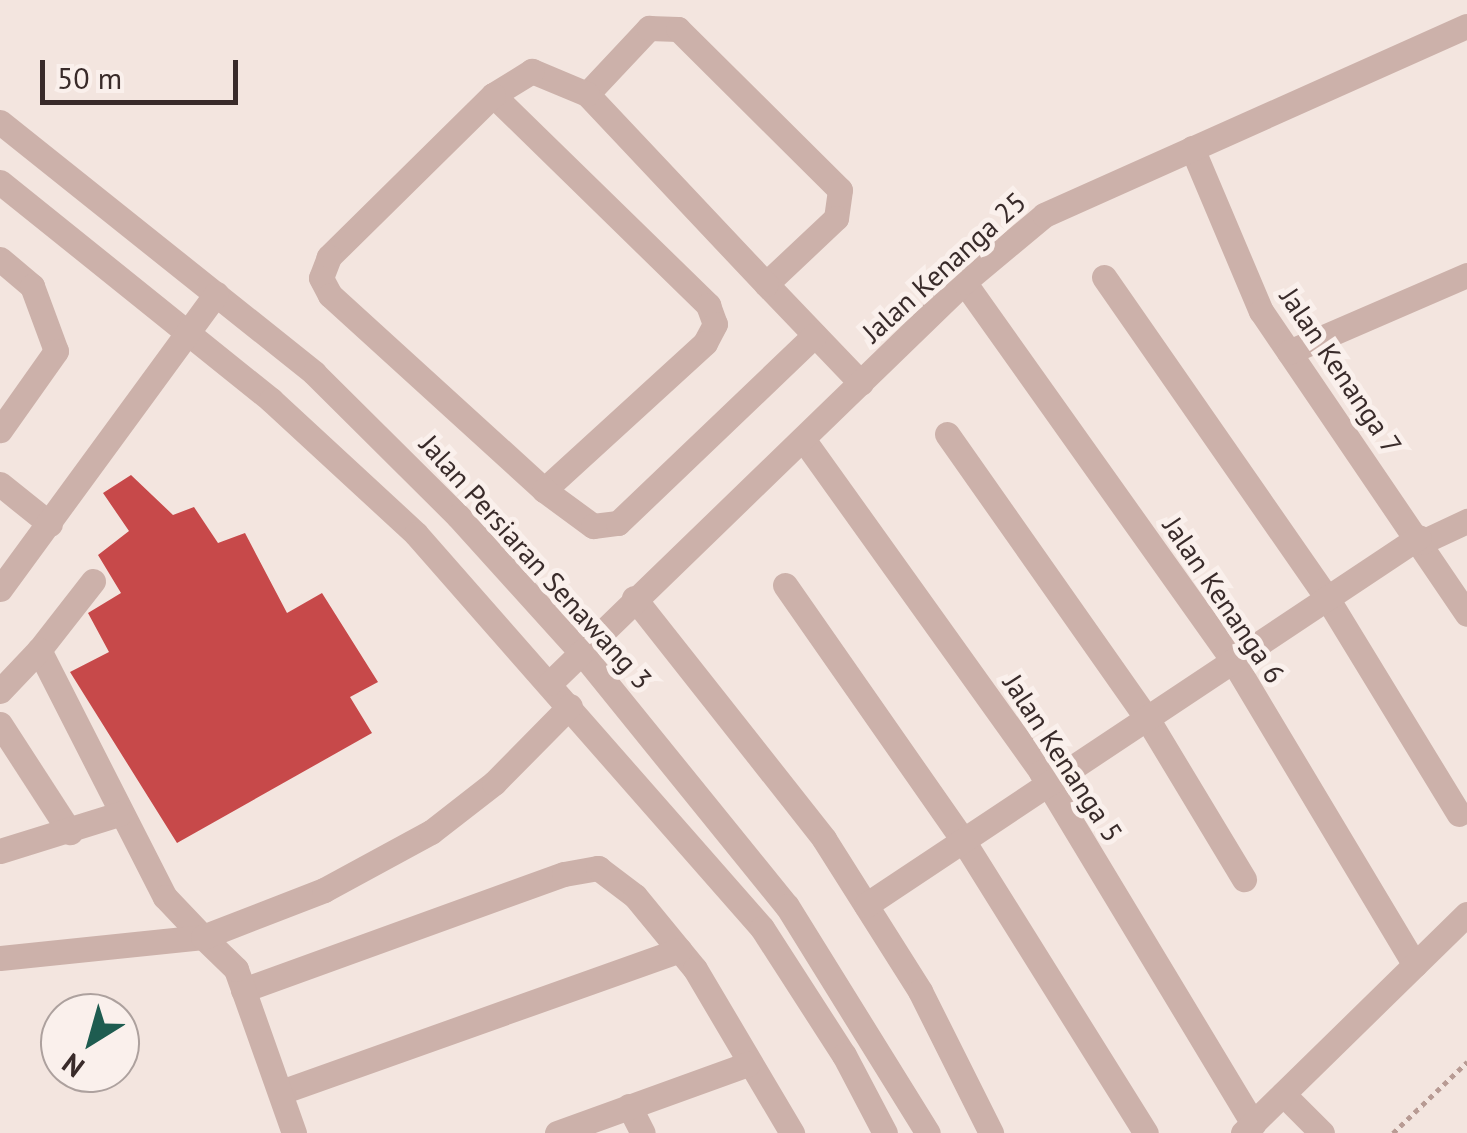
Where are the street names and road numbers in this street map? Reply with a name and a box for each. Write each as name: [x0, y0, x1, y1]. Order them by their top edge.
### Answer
street label: Jalan Kenanga 25: [855, 185, 1033, 349]
street label: Jalan Kenanga 7: [1273, 282, 1409, 460]
street label: Jalan Persiaran Senawang 3: [413, 428, 659, 696]
street label: Jalan Kenanga 6: [1156, 511, 1292, 689]
street label: Jalan Kenanga 5: [996, 668, 1130, 848]

